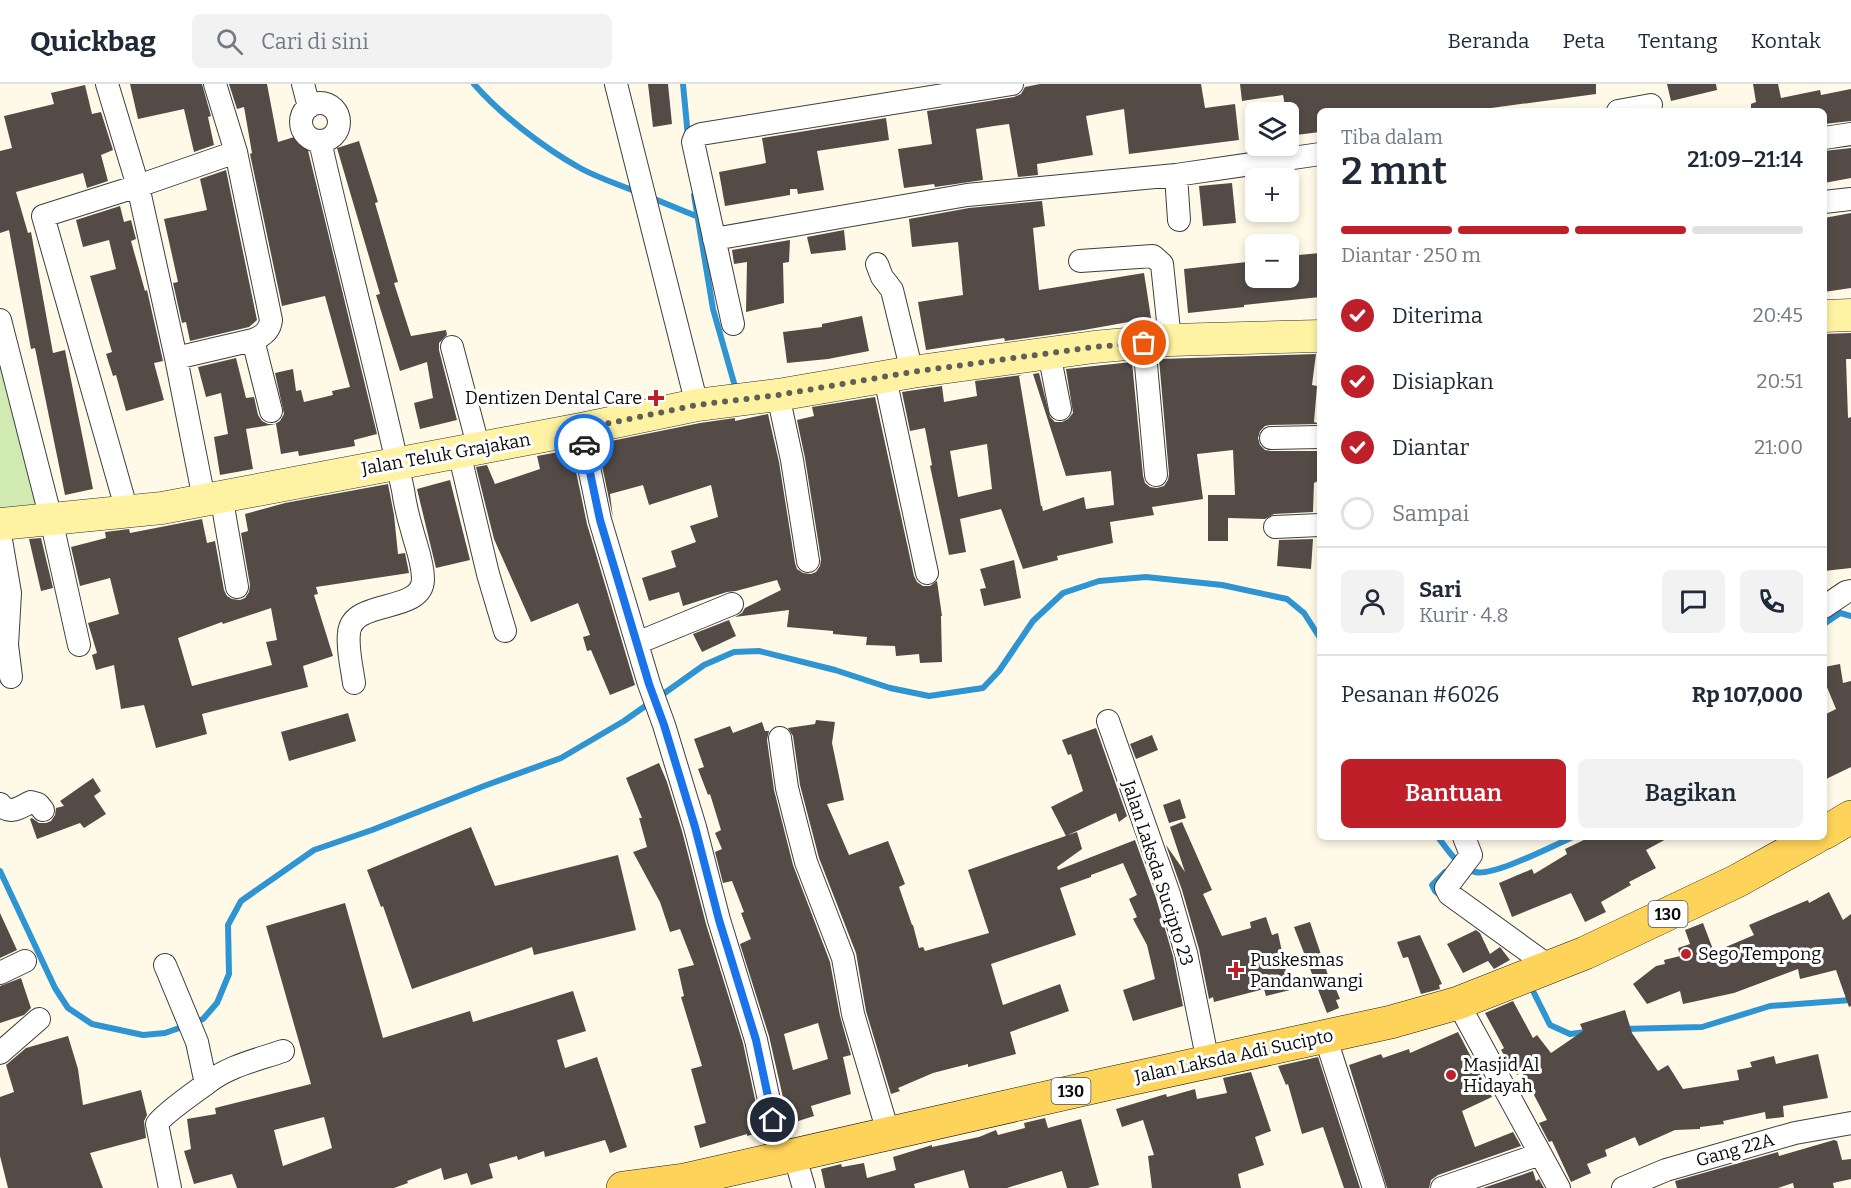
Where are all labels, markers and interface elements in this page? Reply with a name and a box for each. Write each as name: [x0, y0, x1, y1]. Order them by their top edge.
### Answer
search box: [192, 14, 612, 68]
text: Quickbag: [30, 25, 156, 58]
icon: search: [213, 25, 246, 58]
text: Cari di sini: [261, 28, 369, 55]
text: Beranda: [1448, 28, 1529, 54]
text: Peta: [1562, 28, 1605, 54]
text: Tentang: [1638, 28, 1718, 54]
text: Kontak: [1751, 28, 1821, 54]
map controls: [1245, 102, 1299, 288]
button: layers: [1245, 102, 1299, 156]
text: Tiba dalam: [1341, 125, 1443, 149]
text: 21:09–21:14: [1687, 146, 1803, 173]
text: 2 mnt: [1341, 148, 1447, 194]
button: +: [1245, 168, 1299, 222]
button: −: [1245, 234, 1299, 288]
text: Diantar · 250 m: [1341, 243, 1481, 267]
icon: check: [1341, 299, 1374, 332]
text: Diterima: [1392, 302, 1483, 329]
text: 20:45: [1753, 303, 1803, 327]
pin: [1118, 317, 1169, 368]
icon: bag: [1127, 326, 1160, 359]
icon: check: [1341, 365, 1374, 398]
text: Disiapkan: [1392, 368, 1494, 395]
text: 20:51: [1757, 369, 1803, 393]
place label: Dentizen Dental Care: [465, 387, 642, 409]
marker: Dentizen Dental Care: [647, 389, 665, 407]
courier: [554, 414, 614, 474]
street label: Jalan Teluk Grajakan: [359, 428, 533, 480]
icon: car: [568, 428, 601, 461]
icon: check: [1341, 431, 1374, 464]
text: Diantar: [1392, 434, 1469, 461]
text: 21:00: [1754, 435, 1803, 459]
text: Sampai: [1392, 500, 1469, 527]
button: person: [1341, 570, 1404, 633]
button: chat: [1662, 570, 1725, 633]
button: phone: [1740, 570, 1803, 633]
text: Sari: [1419, 576, 1461, 603]
text: Kurir · 4.8: [1419, 603, 1508, 627]
text: Pesanan #6026: [1341, 681, 1499, 708]
text: Rp 107,000: [1692, 681, 1803, 708]
button: Bantuan: [1341, 759, 1566, 828]
button: Bagikan: [1578, 759, 1803, 828]
street label: Jalan Laksda Sucipto 23: [1117, 776, 1198, 969]
road number: 130: [1648, 901, 1688, 927]
place label: Sego Tempong: [1698, 943, 1821, 965]
marker: Sego Tempong: [1679, 947, 1693, 961]
place label: Puskesmas Pandanwangi: [1250, 949, 1363, 992]
marker: Puskesmas Pandanwangi: [1227, 961, 1245, 979]
street label: Jalan Laksda Adi Sucipto: [1132, 1024, 1335, 1088]
place label: Masjid Al Hidayah: [1463, 1054, 1539, 1097]
marker: Masjid Al Hidayah: [1444, 1068, 1458, 1082]
road number: 130: [1052, 1078, 1090, 1104]
pin: [747, 1094, 798, 1145]
icon: home: [756, 1103, 789, 1136]
street label: Gang 22A: [1693, 1128, 1777, 1172]

